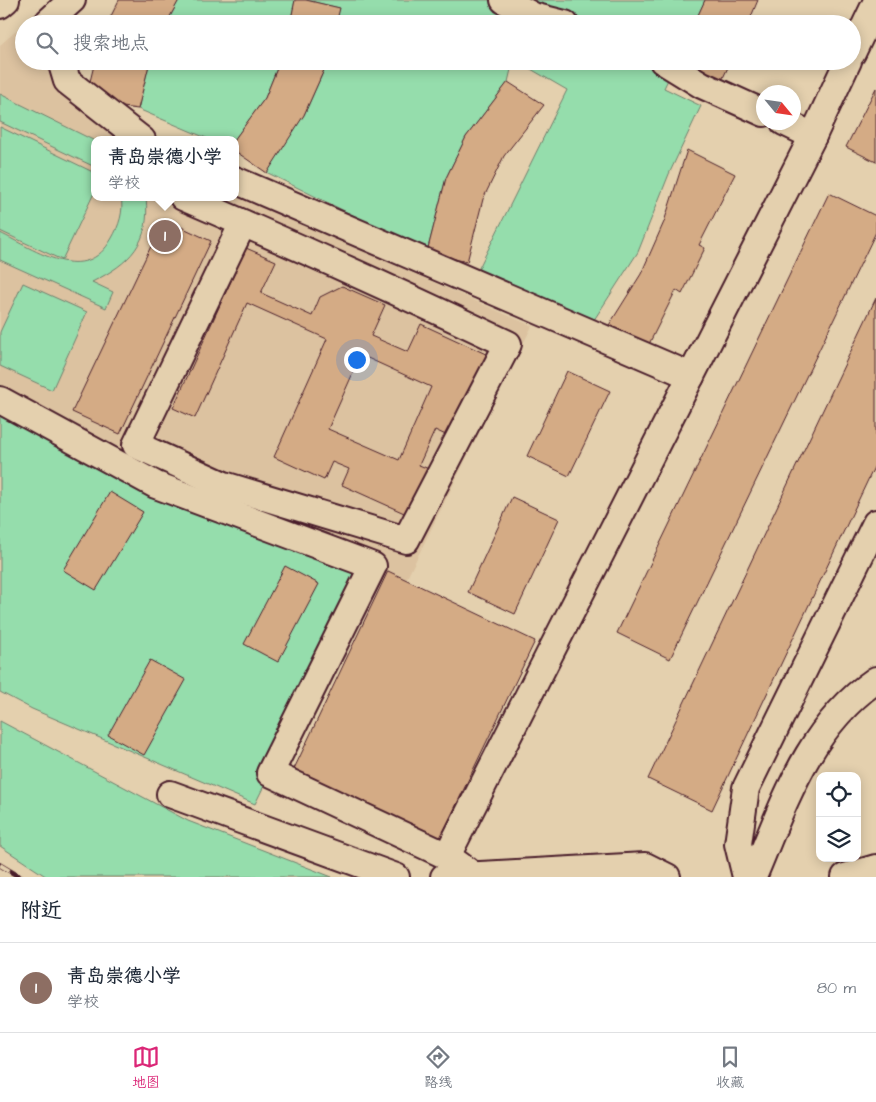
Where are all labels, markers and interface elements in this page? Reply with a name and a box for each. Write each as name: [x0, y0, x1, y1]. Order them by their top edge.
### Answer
search box: [15, 15, 861, 70]
icon: search: [33, 29, 61, 57]
text: 搜索地点: [73, 30, 149, 57]
north arrow: [756, 85, 801, 130]
popup: [91, 136, 239, 201]
text: 青岛崇德小学: [108, 144, 222, 171]
text: 学校: [108, 172, 140, 194]
pin: 1: [149, 217, 181, 255]
your location: [344, 347, 370, 373]
map controls: [816, 772, 861, 862]
button: locate: [816, 772, 861, 817]
button: layers: [816, 817, 861, 862]
text: 附近: [20, 896, 62, 925]
text: 青岛崇德小学: [67, 963, 181, 990]
text: 1: [35, 977, 37, 999]
text: 80 m: [817, 977, 856, 999]
text: 学校: [67, 991, 99, 1013]
tab: 地图: [132, 1043, 160, 1093]
tab: 路线: [424, 1043, 452, 1093]
tab: 收藏: [716, 1043, 744, 1093]

